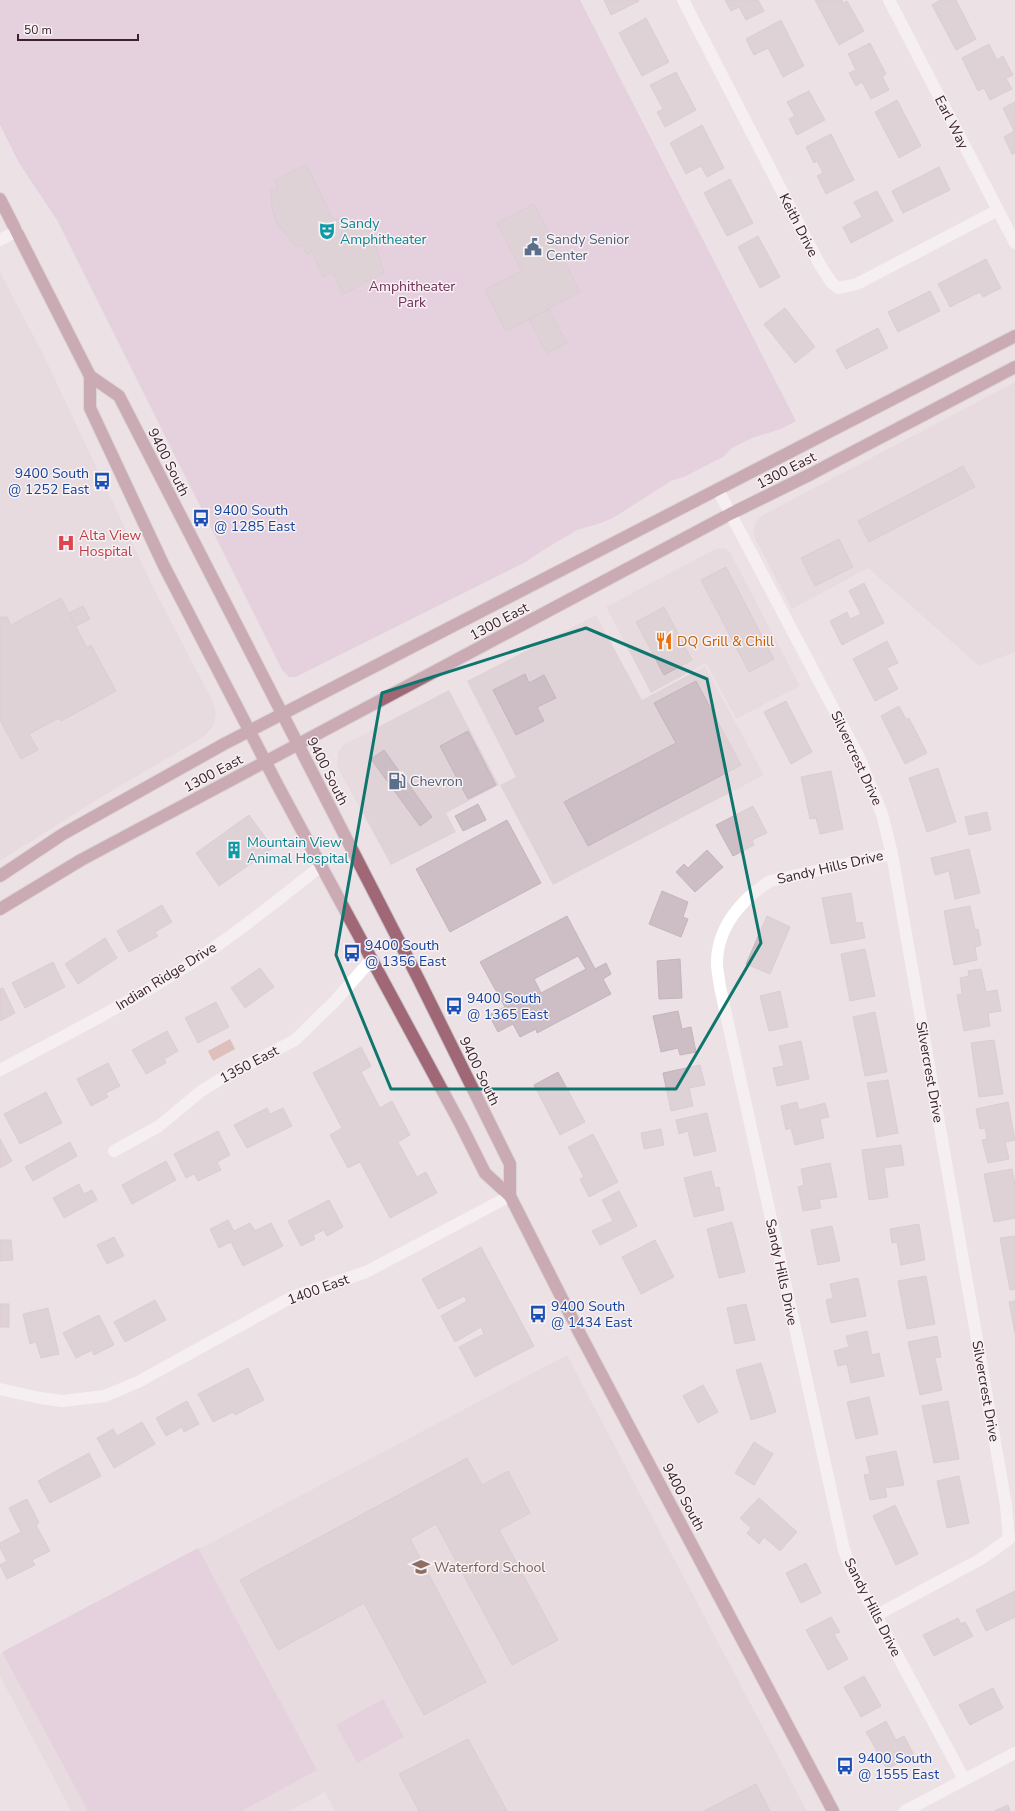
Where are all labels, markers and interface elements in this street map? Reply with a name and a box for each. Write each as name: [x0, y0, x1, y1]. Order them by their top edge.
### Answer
scale bar: [18, 16, 138, 42]
text: 50 m: [24, 22, 52, 38]
street label: Earl Way: [930, 92, 973, 153]
street label: Keith Drive: [774, 190, 823, 260]
place label: Sandy Amphitheater: [340, 214, 427, 249]
theatre icon: Sandy Amphitheater: [317, 221, 337, 241]
place label: Sandy Senior Center: [546, 230, 629, 265]
public building icon: Sandy Senior Center: [523, 237, 543, 257]
park label: Amphitheater Park: [369, 277, 455, 312]
street label: 9400 South: [143, 425, 194, 500]
street label: 1300 East: [753, 447, 819, 493]
place label: 9400 South @ 1252 East: [8, 464, 89, 499]
bus stop icon: 9400 South @ 1252 East: [92, 471, 112, 491]
place label: 9400 South @ 1285 East: [214, 501, 295, 536]
bus stop icon: 9400 South @ 1285 East: [191, 508, 211, 528]
place label: Alta View Hospital: [79, 526, 141, 561]
hospital icon: Alta View Hospital: [56, 533, 76, 553]
street label: 1300 East: [466, 598, 532, 645]
restaurant icon: DQ Grill & Chill: [654, 631, 674, 651]
place label: DQ Grill & Chill: [677, 632, 775, 651]
street label: Silvercrest Drive: [826, 708, 887, 809]
street label: 9400 South: [302, 734, 353, 809]
street label: 1300 East: [180, 750, 246, 797]
fuel station icon: Chevron: [387, 771, 407, 791]
place label: Chevron: [410, 772, 463, 791]
place label: Mountain View Animal Hospital: [247, 833, 349, 868]
building icon: Mountain View Animal Hospital: [224, 840, 244, 860]
street label: Sandy Hills Drive: [775, 846, 885, 889]
place label: 9400 South @ 1356 East: [365, 936, 446, 971]
street label: Indian Ridge Drive: [112, 938, 220, 1015]
bus stop icon: 9400 South @ 1356 East: [342, 943, 362, 963]
place label: 9400 South @ 1365 East: [467, 989, 548, 1024]
bus stop icon: 9400 South @ 1365 East: [444, 996, 464, 1016]
street label: Silvercrest Drive: [911, 1020, 948, 1124]
street label: 9400 South: [455, 1034, 504, 1109]
street label: 1350 East: [216, 1041, 282, 1088]
street label: Sandy Hills Drive: [761, 1217, 802, 1327]
street label: 1400 East: [285, 1270, 352, 1309]
place label: 9400 South @ 1434 East: [551, 1297, 632, 1332]
bus stop icon: 9400 South @ 1434 East: [528, 1304, 548, 1324]
street label: Silvercrest Drive: [967, 1339, 1004, 1443]
street label: 9400 South: [658, 1460, 709, 1535]
street label: Sandy Hills Drive: [839, 1555, 906, 1660]
school or university icon: Waterford School: [411, 1557, 431, 1577]
place label: Waterford School: [434, 1558, 546, 1577]
place label: 9400 South @ 1555 East: [858, 1749, 939, 1784]
bus stop icon: 9400 South @ 1555 East: [835, 1756, 855, 1776]

